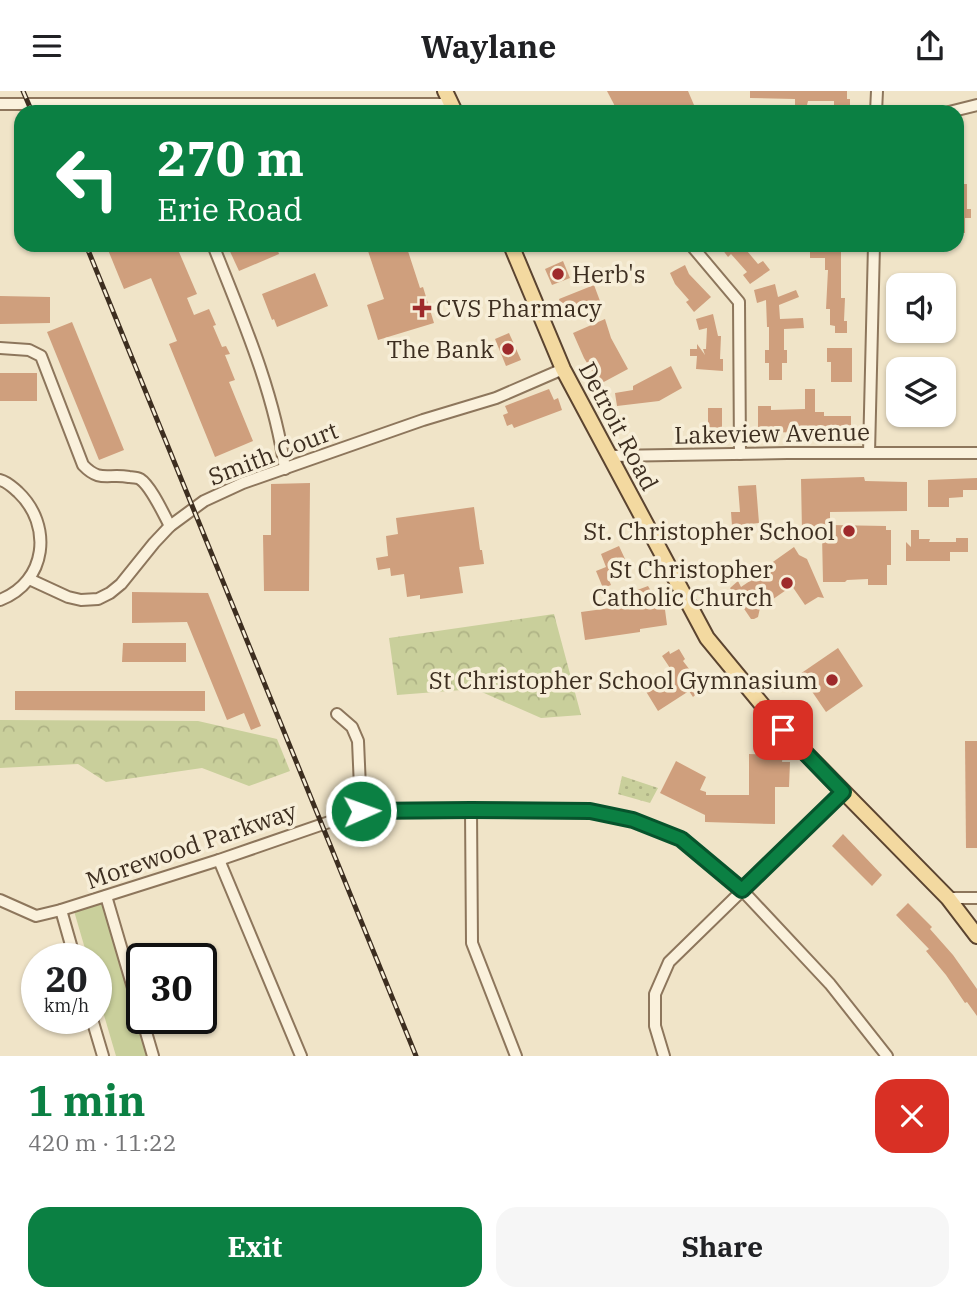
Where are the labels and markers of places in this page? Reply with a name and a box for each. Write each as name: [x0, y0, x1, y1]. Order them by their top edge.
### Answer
place label: Herb's: [572, 258, 646, 290]
marker: Herb's: [550, 266, 566, 282]
place label: CVS Pharmacy: [436, 292, 602, 324]
marker: CVS Pharmacy: [414, 300, 430, 316]
place label: The Bank: [386, 333, 494, 365]
marker: The Bank: [500, 341, 516, 357]
place label: St. Christopher School: [583, 515, 835, 547]
marker: St. Christopher School: [841, 523, 857, 539]
place label: St Christopher Catholic Church: [592, 553, 773, 613]
marker: St Christopher Catholic Church: [779, 575, 795, 591]
place label: St Christopher School Gymnasium: [429, 664, 818, 696]
marker: St Christopher School Gymnasium: [824, 672, 840, 688]
pin: [753, 700, 813, 760]

